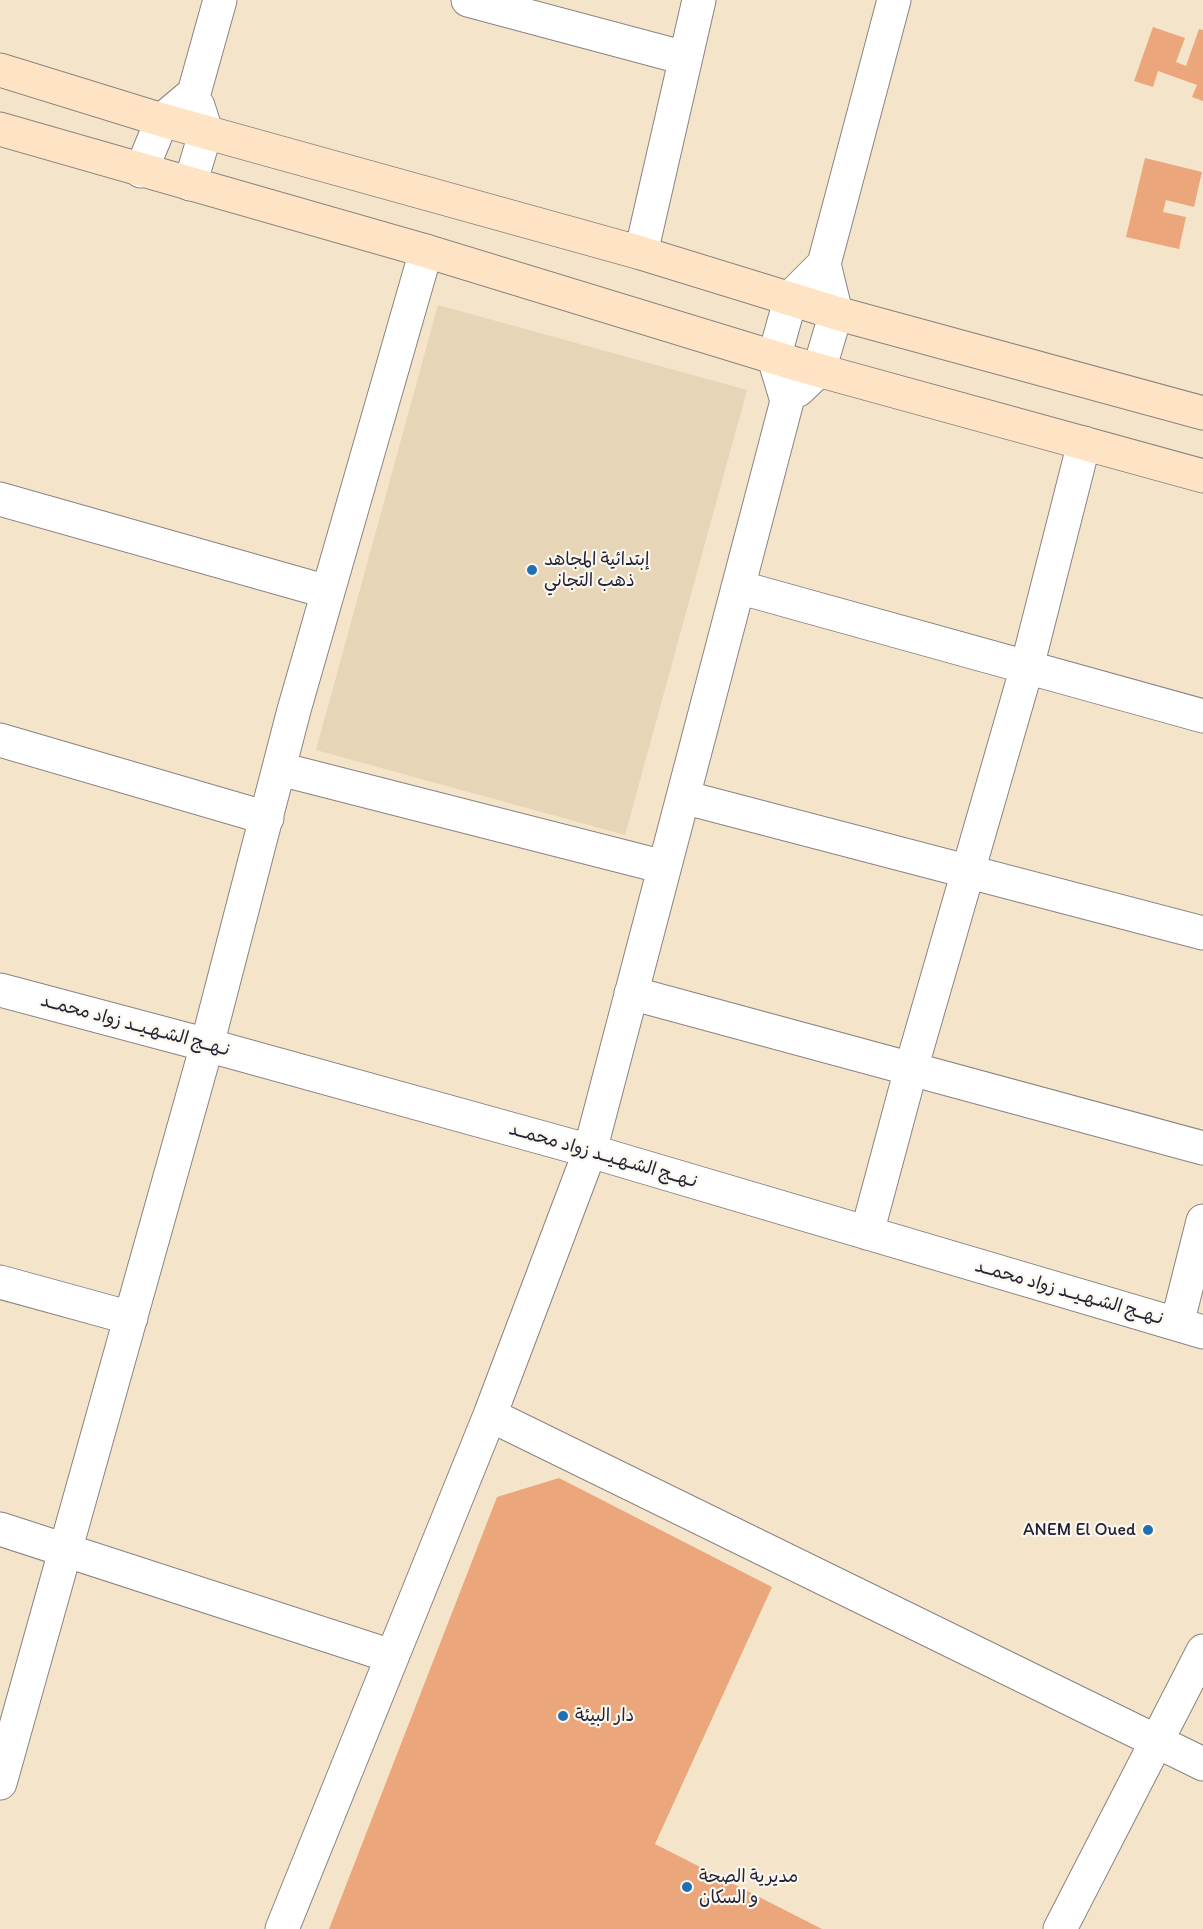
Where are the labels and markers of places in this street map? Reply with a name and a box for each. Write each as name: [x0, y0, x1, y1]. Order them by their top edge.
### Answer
place label: إبتدائية المجاهد ذهب التجاني: [544, 549, 649, 592]
marker: إبتدائية المجاهد ذهب التجاني: [525, 563, 539, 577]
place label: ANEM El Oued: [1023, 1519, 1136, 1541]
marker: ANEM El Oued: [1141, 1523, 1155, 1537]
place label: دار البيئة: [575, 1705, 634, 1727]
marker: دار البيئة: [556, 1709, 570, 1723]
place label: مديرية الصحة و السكان: [699, 1866, 798, 1908]
marker: مديرية الصحة و السكان: [680, 1880, 694, 1894]

